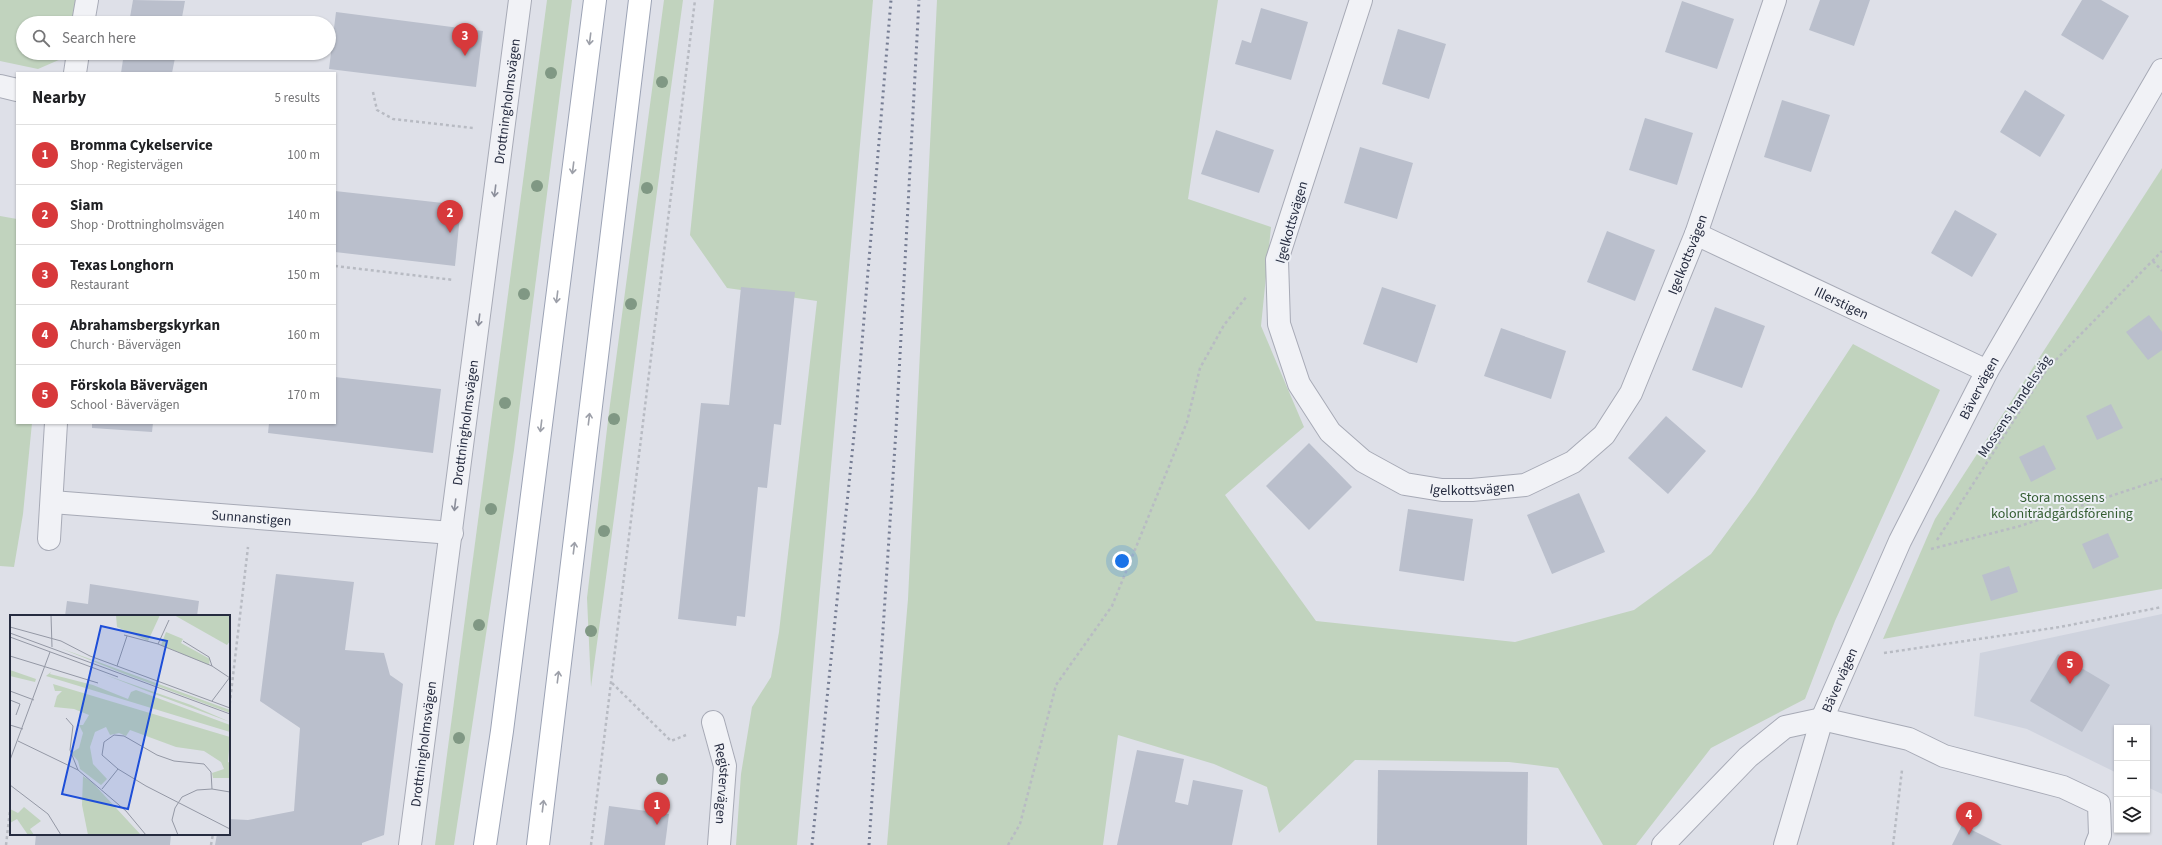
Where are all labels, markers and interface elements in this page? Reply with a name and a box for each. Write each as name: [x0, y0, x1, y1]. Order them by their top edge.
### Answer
search box: [16, 16, 336, 60]
pin: 3: [452, 23, 478, 56]
icon: search: [30, 27, 52, 49]
text: Search here: [62, 28, 136, 49]
one-way arrow: [586, 32, 594, 45]
street label: Drottningholmsvägen: [490, 37, 526, 166]
text: Nearby: [32, 86, 86, 110]
text: 5 results: [275, 89, 320, 107]
text: Bromma Cykelservice: [70, 135, 213, 156]
text: 1: [42, 146, 48, 164]
text: 100 m: [287, 146, 320, 164]
text: Shop · Registervägen: [70, 156, 183, 174]
one-way arrow: [570, 161, 577, 174]
street label: Igelkottsvägen: [1271, 179, 1313, 266]
one-way arrow: [492, 184, 499, 197]
text: Siam: [70, 195, 103, 216]
pin: 2: [437, 200, 463, 233]
text: 2: [42, 206, 48, 224]
text: 140 m: [287, 206, 320, 224]
street label: Igelkottsvägen: [1663, 212, 1713, 298]
text: Shop · Drottningholmsvägen: [70, 216, 224, 234]
text: Texas Longhorn: [70, 255, 174, 276]
text: 3: [42, 266, 48, 284]
text: 150 m: [287, 266, 320, 284]
text: Restaurant: [70, 276, 129, 294]
street label: Illerstigen: [1811, 282, 1872, 325]
one-way arrow: [553, 290, 561, 303]
one-way arrow: [475, 313, 483, 326]
text: Abrahamsbergskyrkan: [70, 315, 220, 336]
text: 4: [42, 326, 48, 344]
text: 160 m: [287, 326, 320, 344]
text: Church · Bävervägen: [70, 336, 181, 354]
street label: Mossens handelsväg: [1973, 351, 2057, 462]
street label: Bävervägen: [1955, 353, 2004, 423]
street label: Drottningholmsvägen: [448, 359, 484, 487]
text: Förskola Bävervägen: [70, 375, 208, 396]
text: 5: [42, 386, 48, 404]
text: 170 m: [287, 386, 320, 404]
text: School · Bävervägen: [70, 396, 180, 414]
one-way arrow: [585, 413, 593, 426]
one-way arrow: [537, 419, 545, 432]
street label: Igelkottsvägen: [1428, 477, 1515, 501]
park label: Stora mossens koloniträdgårdsförening: [1991, 488, 2133, 524]
one-way arrow: [451, 498, 459, 511]
street label: Sunnanstigen: [210, 505, 292, 532]
one-way arrow: [570, 542, 577, 555]
your location: [1112, 551, 1132, 571]
inset map: [10, 615, 230, 835]
street label: Bävervägen: [1817, 645, 1863, 716]
pin: 5: [2057, 651, 2083, 684]
one-way arrow: [554, 671, 562, 684]
street label: Drottningholmsvägen: [406, 680, 442, 808]
map controls: [2114, 725, 2150, 833]
button: +: [2114, 725, 2150, 761]
street label: Registervägen: [708, 741, 734, 825]
button: −: [2114, 761, 2150, 797]
pin: 1: [644, 792, 670, 825]
button: layers: [2114, 797, 2150, 833]
one-way arrow: [539, 800, 547, 813]
pin: 4: [1956, 802, 1982, 835]

